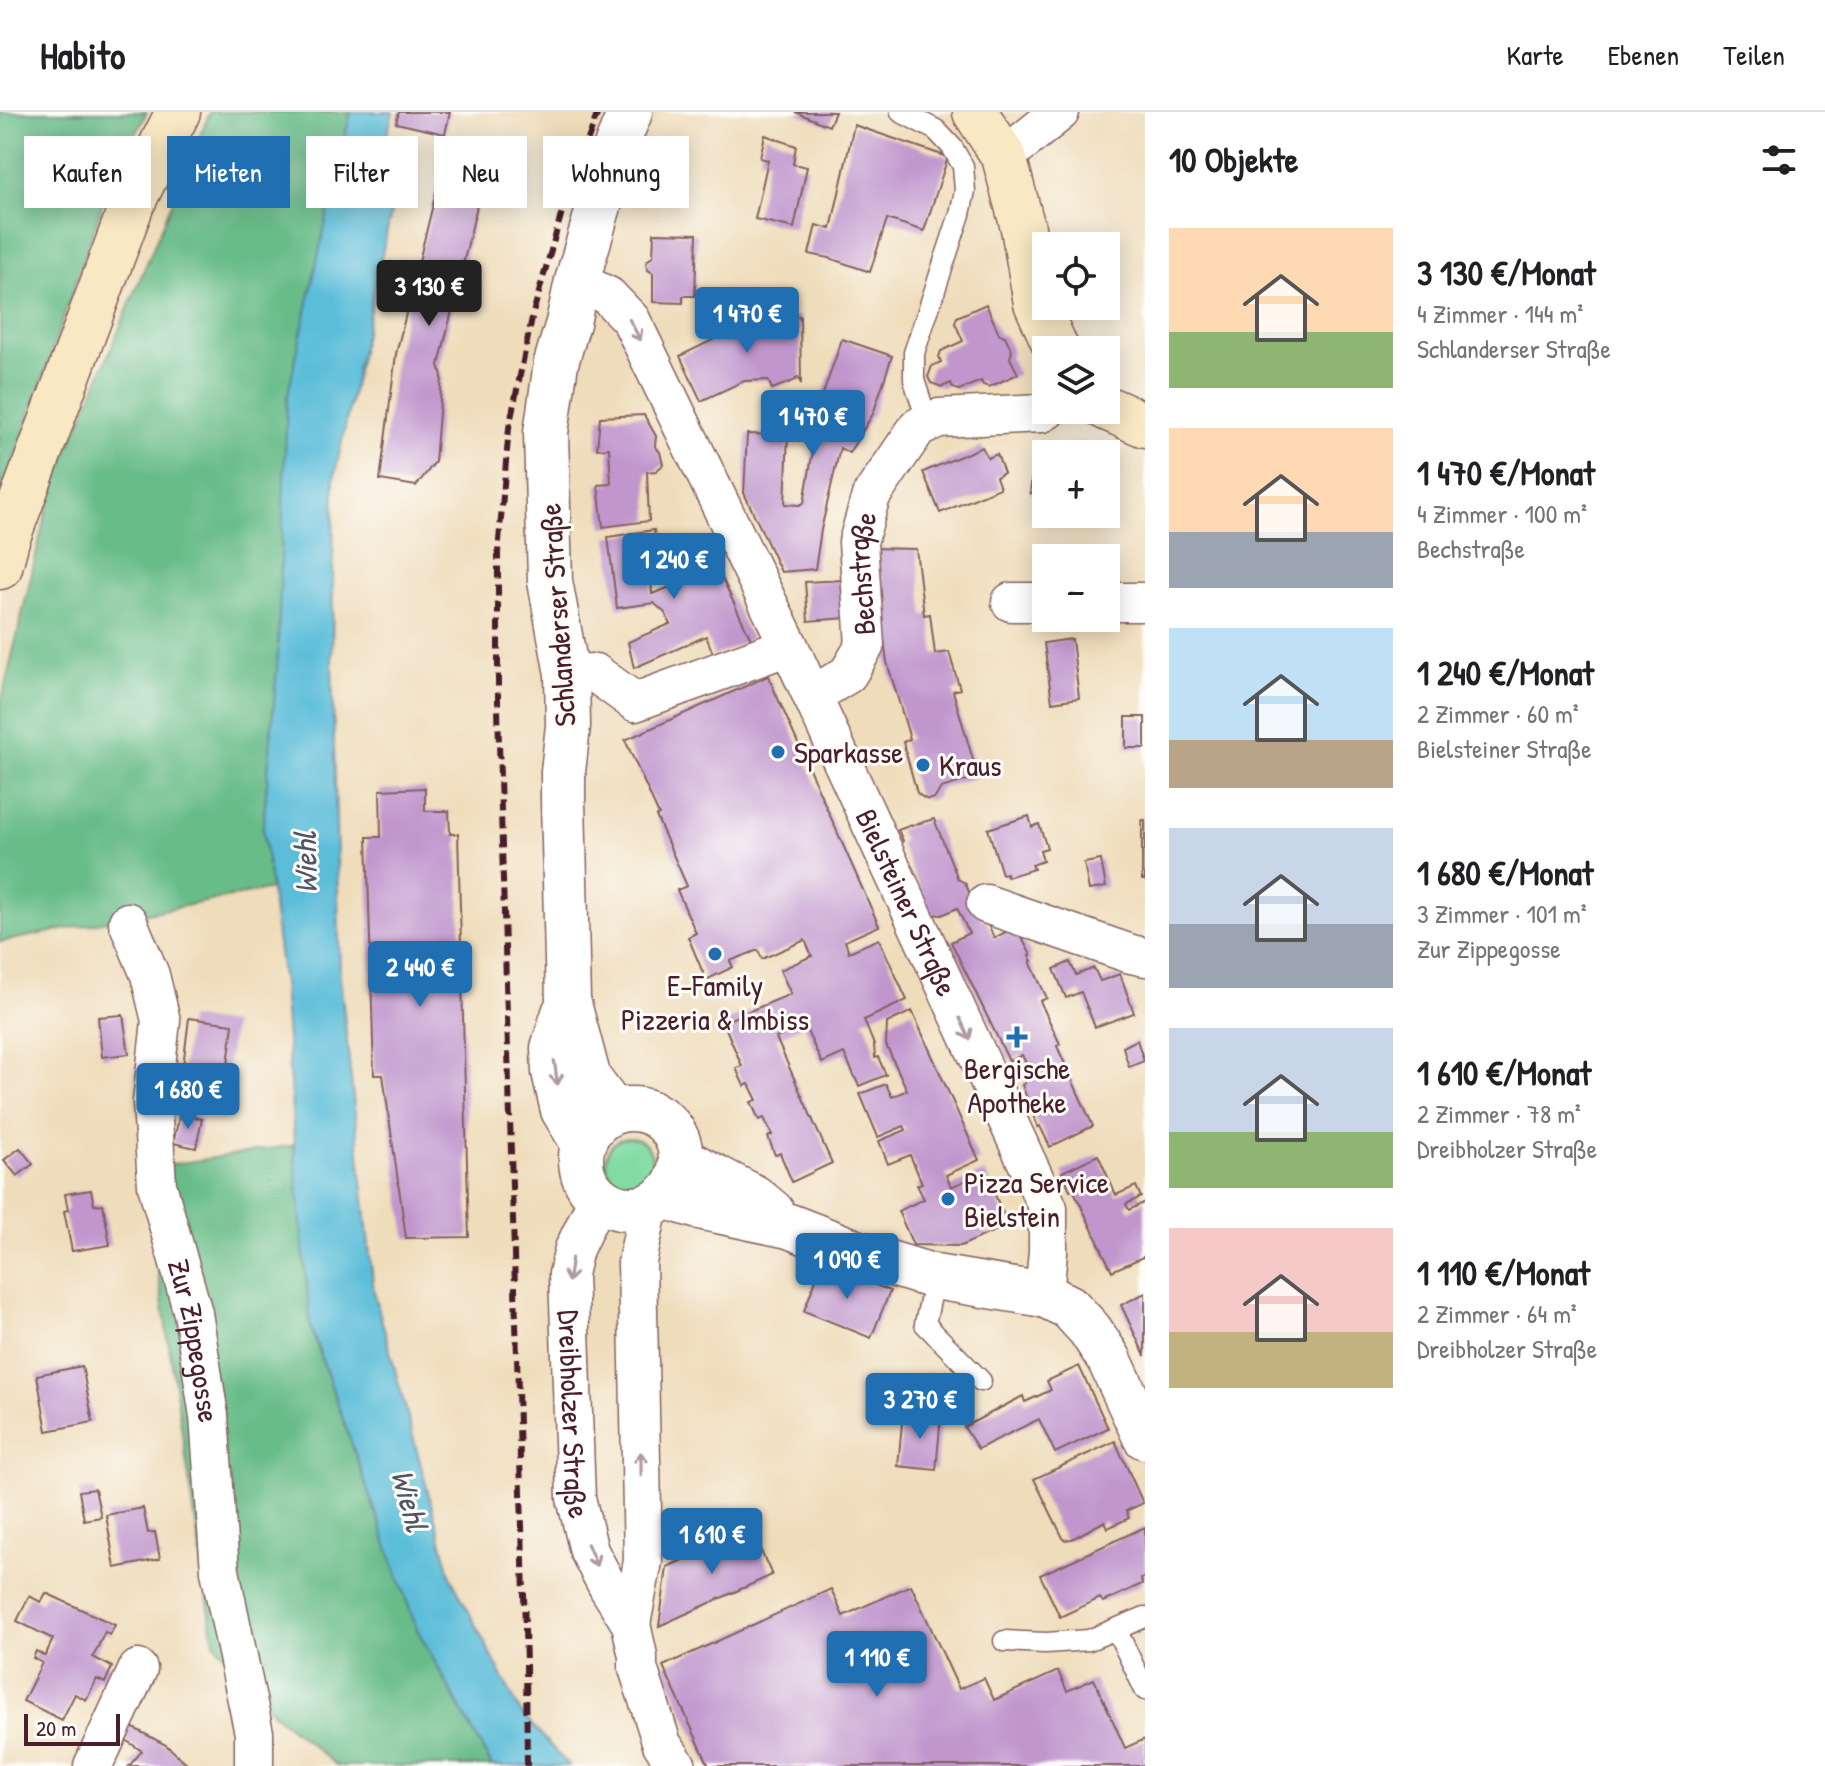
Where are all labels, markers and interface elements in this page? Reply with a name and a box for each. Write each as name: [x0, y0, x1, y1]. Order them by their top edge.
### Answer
text: Habito: [40, 29, 125, 81]
text: Karte: [1507, 36, 1564, 74]
text: Ebenen: [1608, 36, 1679, 74]
text: Teilen: [1723, 36, 1785, 74]
chip: Kaufen: [24, 136, 151, 208]
chip: Mieten: [167, 136, 290, 208]
chip: Filter: [306, 136, 418, 208]
chip: Neu: [434, 136, 527, 208]
chip: Wohnung: [543, 136, 689, 208]
text: 10 Objekte: [1169, 137, 1298, 183]
icon: filters: [1757, 138, 1801, 182]
map controls: [1032, 232, 1120, 632]
button: locate: [1032, 232, 1120, 320]
text: 3 130 €/Monat: [1417, 250, 1596, 296]
pin: 3 130 €: [355, 260, 503, 328]
icon: home: [1233, 260, 1329, 356]
text: 3 130 €: [395, 268, 463, 303]
pin: 1 470 €: [673, 287, 821, 355]
text: 1 470 €: [713, 295, 781, 330]
text: 4 Zimmer · 144 m²: [1417, 296, 1583, 331]
one-way arrow: [627, 318, 643, 341]
text: Schlanderser Straße: [1417, 331, 1611, 366]
button: layers: [1032, 336, 1120, 424]
pin: 1 470 €: [739, 390, 887, 458]
text: 1 470 €: [779, 398, 847, 433]
button: +: [1032, 440, 1120, 528]
text: 1 470 €/Monat: [1417, 450, 1595, 496]
icon: home: [1233, 460, 1329, 556]
text: 4 Zimmer · 100 m²: [1417, 496, 1587, 531]
street label: Schlanderser Straße: [529, 502, 585, 728]
street label: Bechstraße: [838, 507, 886, 636]
text: Bechstraße: [1417, 531, 1525, 566]
pin: 1 240 €: [600, 533, 748, 601]
text: 1 240 €: [640, 541, 708, 576]
button: −: [1032, 544, 1120, 632]
text: 1 240 €/Monat: [1417, 650, 1594, 696]
icon: home: [1233, 660, 1329, 756]
text: 2 Zimmer · 60 m²: [1417, 696, 1579, 731]
text: Bielsteiner Straße: [1417, 731, 1592, 766]
place label: Sparkasse: [794, 732, 903, 772]
marker: Sparkasse: [769, 743, 787, 761]
place label: Kraus: [939, 745, 1002, 785]
marker: Kraus: [914, 756, 932, 774]
street label: Bielsteiner Straße: [847, 802, 967, 1002]
water label: Wiehl: [283, 830, 327, 894]
text: 1 680 €/Monat: [1417, 850, 1594, 896]
icon: home: [1233, 860, 1329, 956]
text: 3 Zimmer · 101 m²: [1417, 896, 1587, 931]
text: Zur Zippegosse: [1417, 931, 1561, 966]
pin: 2 440 €: [346, 941, 494, 1009]
marker: E-Family Pizzeria & Imbiss: [706, 945, 724, 963]
text: 2 440 €: [386, 949, 454, 984]
place label: E-Family Pizzeria & Imbiss: [621, 965, 809, 1039]
one-way arrow: [959, 1016, 974, 1041]
marker: Bergische Apotheke: [1008, 1028, 1026, 1046]
place label: Bergische Apotheke: [964, 1048, 1070, 1122]
text: 1 610 €/Monat: [1417, 1050, 1591, 1096]
one-way arrow: [549, 1060, 564, 1085]
icon: home: [1233, 1060, 1329, 1156]
pin: 1 680 €: [114, 1063, 262, 1131]
text: 1 680 €: [154, 1071, 222, 1106]
text: 2 Zimmer · 78 m²: [1417, 1096, 1581, 1131]
text: Dreibholzer Straße: [1417, 1131, 1597, 1166]
place label: Pizza Service Bielstein: [964, 1162, 1109, 1236]
marker: Pizza Service Bielstein: [939, 1190, 957, 1208]
pin: 1 090 €: [773, 1233, 921, 1301]
text: 1 090 €: [814, 1241, 880, 1276]
text: 1 110 €/Monat: [1417, 1250, 1590, 1296]
street label: Zur Zippegosse: [159, 1254, 229, 1424]
one-way arrow: [562, 1257, 577, 1282]
icon: home: [1233, 1260, 1329, 1356]
text: 2 Zimmer · 64 m²: [1417, 1296, 1577, 1331]
street label: Dreibholzer Straße: [549, 1309, 600, 1522]
text: Dreibholzer Straße: [1417, 1331, 1597, 1366]
pin: 3 270 €: [846, 1373, 994, 1441]
text: 3 270 €: [884, 1381, 956, 1416]
one-way arrow: [634, 1451, 649, 1478]
water label: Wiehl: [381, 1465, 439, 1537]
pin: 1 610 €: [638, 1508, 786, 1576]
text: 1 610 €: [679, 1516, 745, 1551]
one-way arrow: [586, 1542, 601, 1567]
pin: 1 110 €: [803, 1631, 951, 1699]
text: 1 110 €: [845, 1639, 909, 1674]
scale bar: [24, 1710, 120, 1746]
text: 20 m: [36, 1713, 76, 1743]

